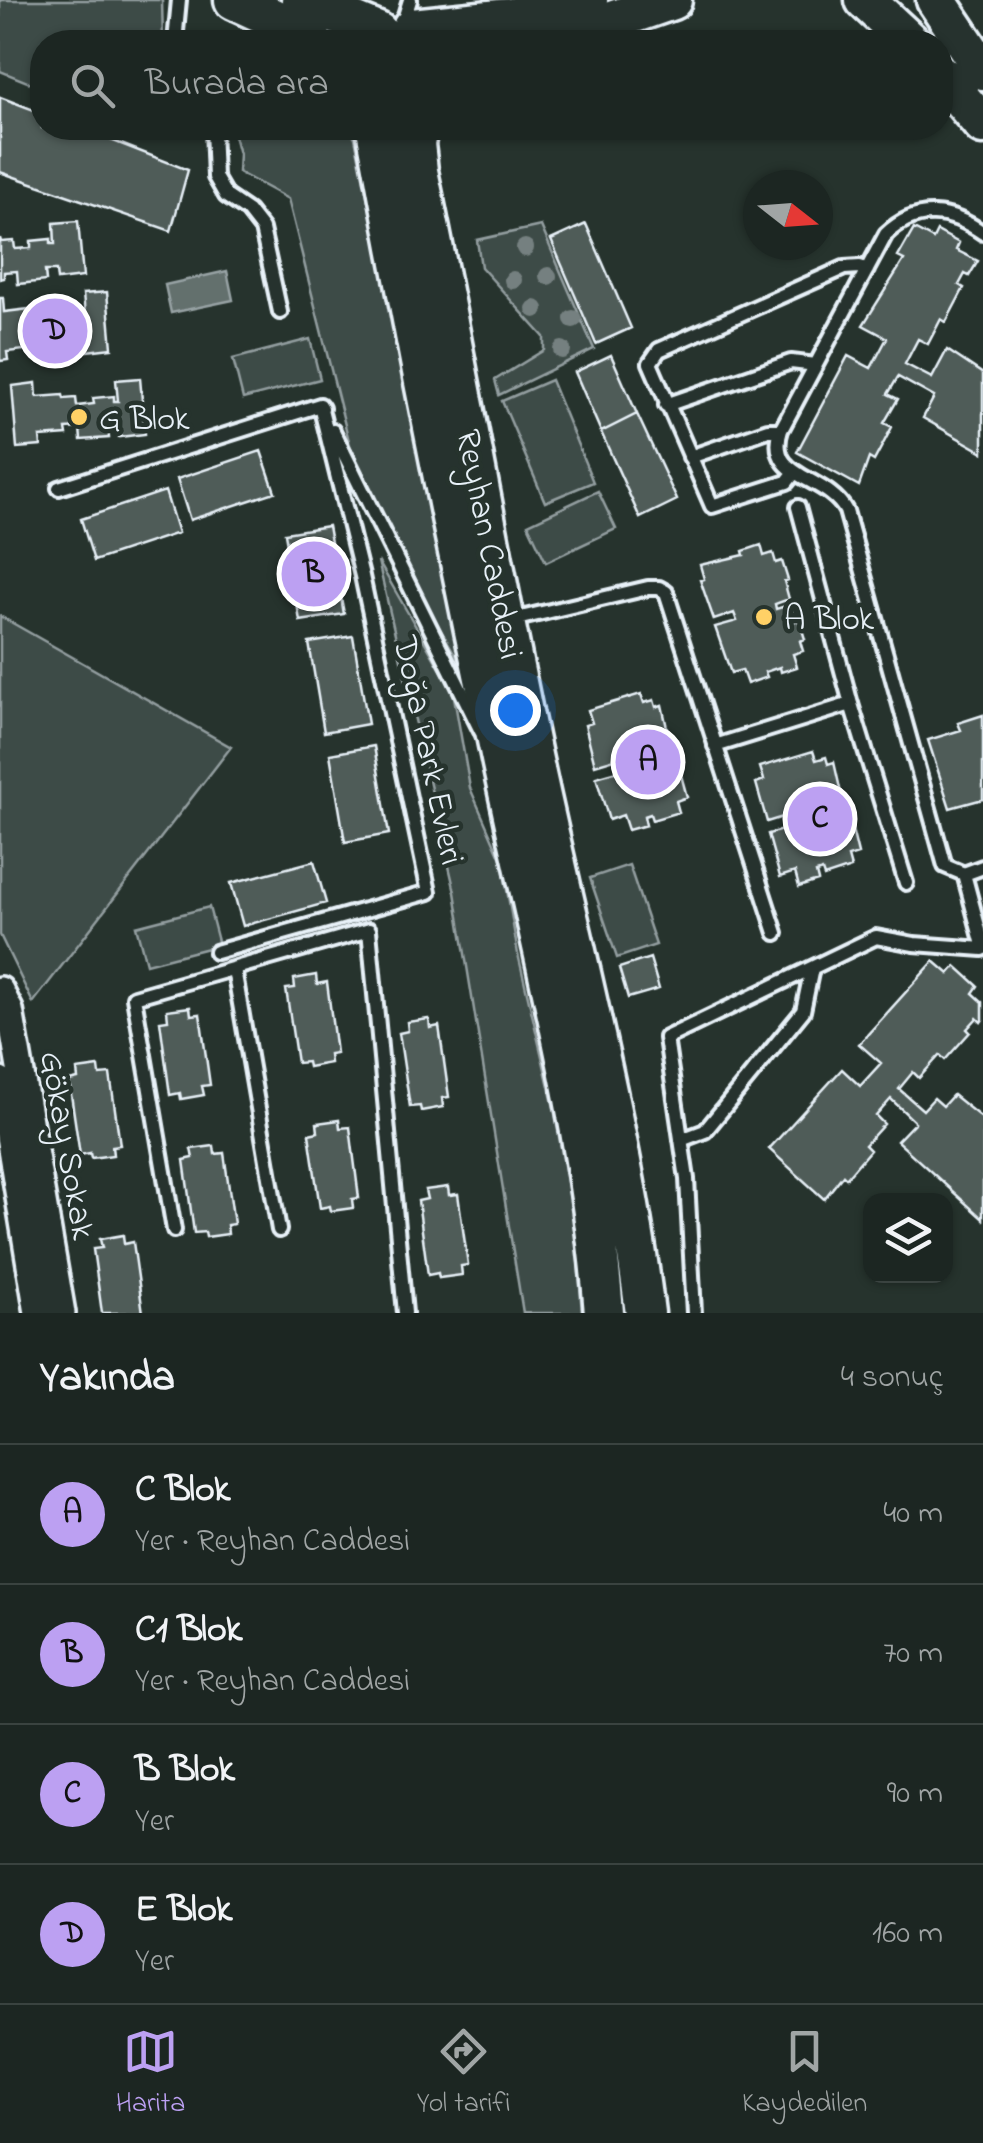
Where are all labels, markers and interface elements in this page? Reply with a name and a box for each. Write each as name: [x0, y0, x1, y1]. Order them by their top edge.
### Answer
search box: [30, 30, 953, 140]
text: Burada ara: [145, 57, 329, 113]
icon: search: [65, 58, 120, 113]
north arrow: [743, 170, 833, 260]
pin: D: [22, 294, 88, 368]
place label: G Blok: [99, 395, 190, 446]
marker: G Blok: [68, 406, 90, 428]
street label: Reyhan Caddesi: [440, 425, 535, 664]
pin: B: [282, 536, 346, 612]
place label: A Blok: [784, 595, 875, 646]
marker: A Blok: [753, 606, 775, 628]
street label: Doğa Park Evleri: [377, 631, 476, 870]
your location: [490, 685, 541, 736]
pin: A: [616, 724, 680, 800]
pin: C: [788, 782, 852, 856]
street label: Gökay Sokak: [24, 1047, 107, 1245]
map controls: [863, 1193, 953, 1283]
button: layers: [863, 1193, 953, 1283]
text: Yakında: [40, 1348, 175, 1409]
text: 4 sonuç: [841, 1355, 943, 1402]
text: C Blok: [135, 1463, 230, 1519]
text: A: [63, 1491, 82, 1538]
text: 40 m: [883, 1491, 943, 1538]
text: Yer · Reyhan Caddesi: [135, 1519, 410, 1566]
text: C1 Blok: [135, 1603, 242, 1659]
text: B: [62, 1631, 83, 1678]
text: 70 m: [883, 1631, 943, 1678]
text: Yer · Reyhan Caddesi: [135, 1659, 410, 1706]
text: B Blok: [135, 1743, 235, 1799]
text: C: [64, 1771, 81, 1818]
text: 90 m: [887, 1771, 943, 1818]
text: Yer: [135, 1799, 174, 1846]
text: E Blok: [135, 1883, 232, 1939]
text: D: [61, 1911, 84, 1958]
text: 160 m: [872, 1911, 943, 1958]
text: Yer: [135, 1939, 174, 1986]
tab: Harita: [116, 2024, 185, 2125]
tab: Yol tarifi: [417, 2024, 511, 2125]
tab: Kaydedilen: [742, 2024, 867, 2125]

